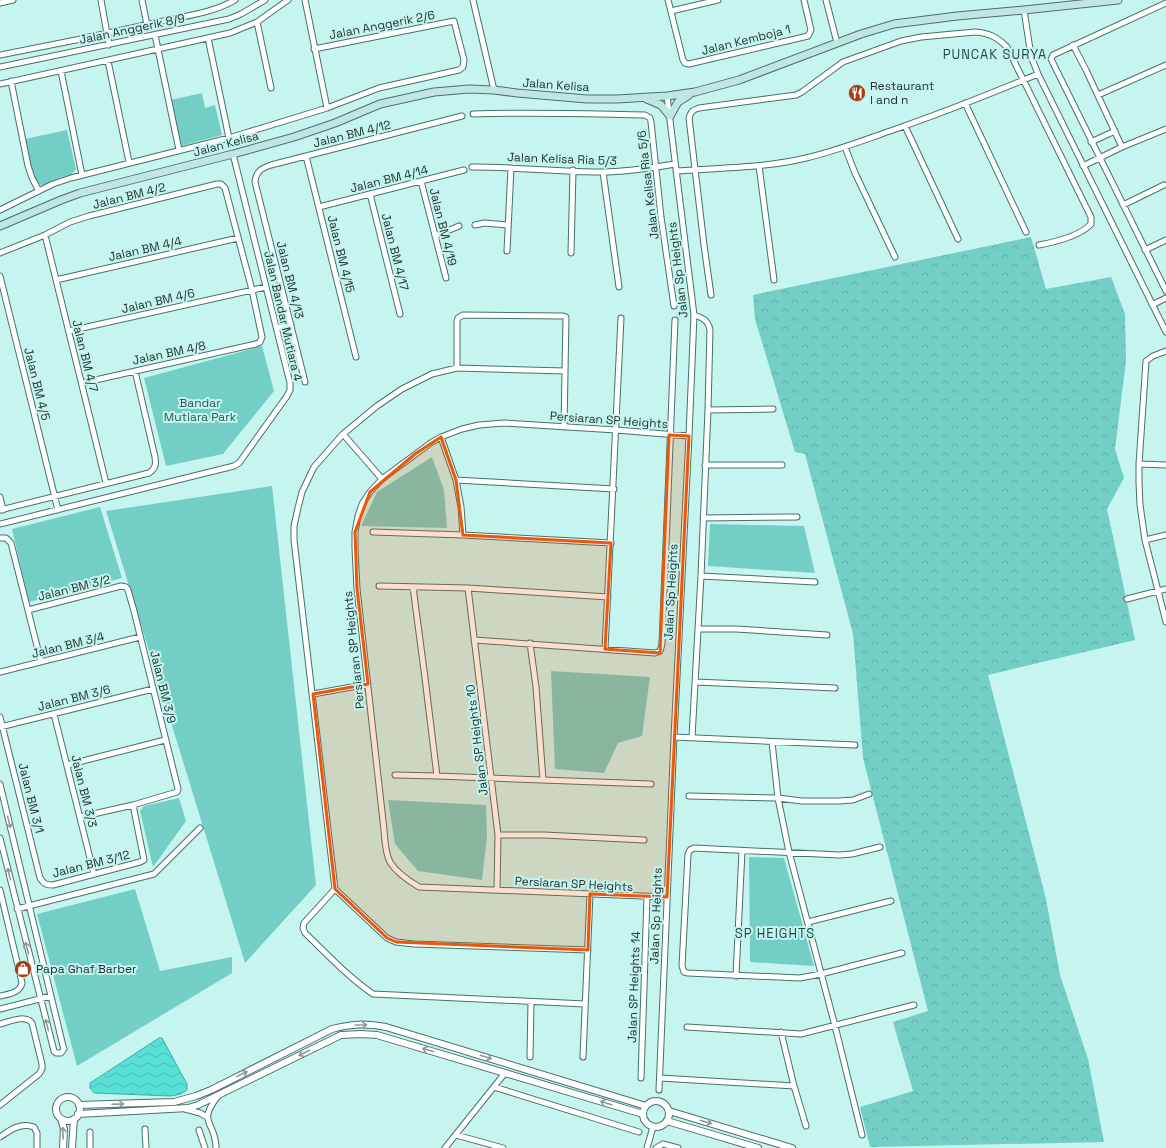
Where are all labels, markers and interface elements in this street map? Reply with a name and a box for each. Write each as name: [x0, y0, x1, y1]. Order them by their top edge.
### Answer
street label: Jalan Anggerik 2/6: [328, 7, 436, 43]
street label: Jalan Anggerik 8/9: [78, 10, 186, 48]
street label: Jalan Kemboja 1: [700, 21, 792, 59]
district label: PUNCAK SURYA: [943, 46, 1047, 63]
street label: Jalan Kelisa: [522, 75, 590, 95]
place label: Restaurant l and n: [870, 78, 934, 108]
restaurant icon: Restaurant l and n: [847, 83, 867, 103]
street label: Jalan BM 4/12: [311, 117, 393, 151]
street label: Jalan Kelisa: [191, 128, 261, 160]
street label: Jalan Kelisa Ria 5/6: [633, 130, 663, 240]
street label: Jalan Kelisa Ria 5/3: [507, 149, 617, 169]
street label: Jalan BM 4/14: [348, 161, 430, 196]
street label: Jalan BM 4/2: [91, 179, 167, 213]
street label: Jalan BM 4/19: [426, 186, 460, 268]
street label: Jalan BM 4/17: [378, 212, 412, 293]
street label: Jalan BM 4/15: [324, 213, 358, 295]
street label: Jalan Sp Heights: [664, 221, 692, 319]
street label: Jalan BM 4/4: [107, 233, 184, 265]
street label: Jalan BM 4/13: [273, 239, 307, 321]
street label: Jalan Bandar Mutiara 4: [260, 249, 306, 383]
street label: Jalan BM 4/6: [120, 285, 196, 317]
street label: Jalan BM 4/7: [68, 318, 102, 394]
street label: Jalan BM 4/8: [131, 337, 207, 369]
street label: Jalan BM 4/5: [20, 346, 54, 422]
park label: Bandar Mutiara Park: [164, 395, 237, 425]
street label: Persiaran SP Heights: [549, 408, 669, 432]
street label: Jalan Sp Heights: [660, 543, 682, 641]
street label: Jalan BM 3/2: [36, 571, 112, 605]
street label: Persiaran SP Heights: [340, 590, 368, 710]
street label: Jalan BM 3/4: [30, 628, 107, 662]
street label: Jalan BM 3/9: [146, 649, 180, 725]
street label: Jalan BM 3/6: [36, 681, 112, 715]
street label: Jalan SP Heights 10: [462, 683, 492, 797]
street label: Jalan BM 3/3: [67, 753, 101, 829]
street label: Jalan BM 3/1: [15, 761, 47, 835]
one-way arrow: [6, 815, 14, 828]
street label: Jalan BM 3/12: [51, 847, 131, 881]
one-way arrow: [4, 867, 12, 880]
street label: Jalan Sp Heights: [646, 867, 666, 965]
street label: Persiaran SP Heights: [514, 873, 634, 895]
district label: SP HEIGHTS: [735, 925, 815, 942]
street label: Jalan SP Heights 14: [624, 930, 644, 1043]
one-way arrow: [23, 942, 30, 955]
shop icon: Papa Ghaf Barber: [13, 959, 33, 979]
place label: Papa Ghaf Barber: [36, 961, 137, 977]
one-way arrow: [42, 1019, 50, 1032]
one-way arrow: [354, 1021, 367, 1028]
one-way arrow: [421, 1046, 434, 1053]
one-way arrow: [298, 1050, 310, 1057]
one-way arrow: [479, 1054, 492, 1061]
one-way arrow: [236, 1070, 248, 1077]
one-way arrow: [600, 1099, 613, 1106]
one-way arrow: [111, 1100, 124, 1108]
one-way arrow: [699, 1119, 712, 1126]
one-way arrow: [59, 1127, 67, 1140]

